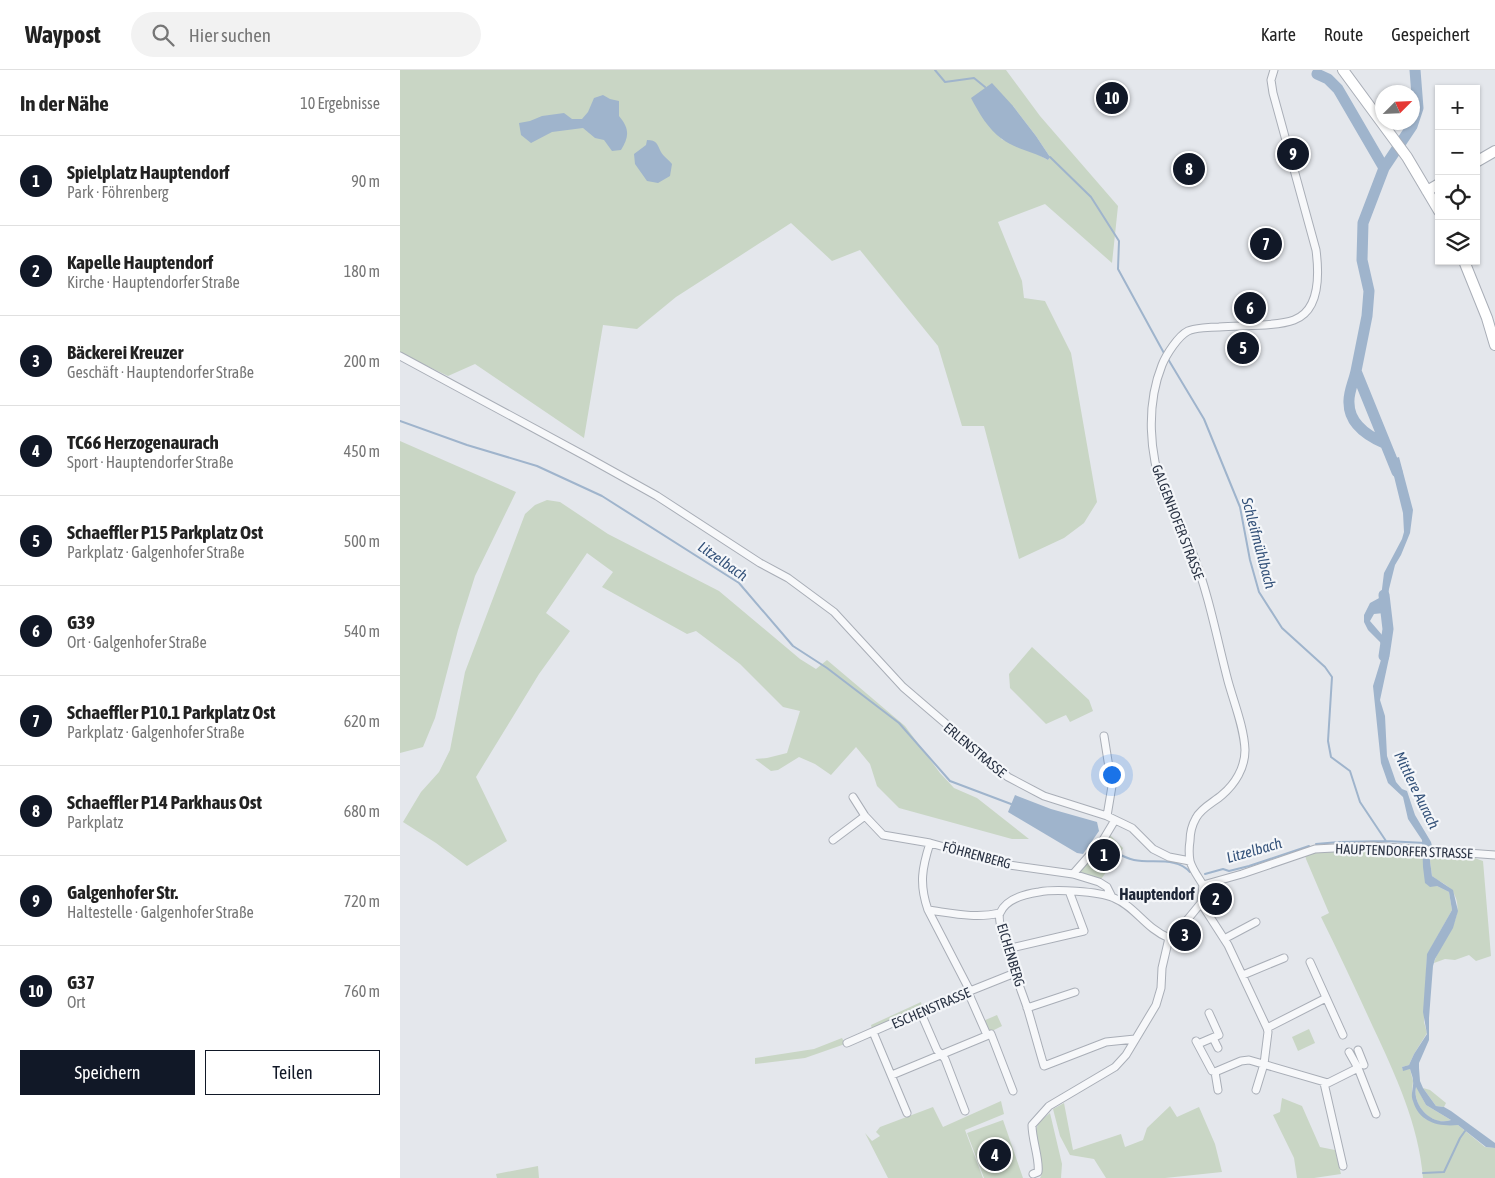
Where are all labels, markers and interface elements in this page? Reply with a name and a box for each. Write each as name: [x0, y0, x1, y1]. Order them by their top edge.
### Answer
search box: [131, 12, 481, 57]
text: Waypost: [25, 21, 101, 48]
icon: search: [149, 21, 177, 49]
text: Hier suchen: [189, 24, 271, 46]
text: Karte: [1261, 24, 1296, 45]
text: Route: [1324, 24, 1363, 45]
text: Gespeichert: [1391, 24, 1470, 45]
pin: 10: [1096, 79, 1128, 117]
north arrow: [1375, 85, 1420, 130]
map controls: [1435, 85, 1480, 265]
button: +: [1435, 85, 1480, 130]
text: In der Nähe: [20, 91, 109, 115]
text: 10 Ergebnisse: [300, 94, 380, 112]
button: −: [1435, 130, 1480, 175]
pin: 9: [1277, 135, 1309, 173]
pin: 8: [1173, 150, 1205, 188]
text: Spielplatz Hauptendorf: [67, 161, 230, 183]
text: 1: [32, 172, 40, 190]
text: 90 m: [351, 172, 380, 190]
button: locate: [1435, 175, 1480, 220]
text: Park · Föhrenberg: [67, 183, 169, 201]
button: layers: [1435, 220, 1480, 265]
pin: 7: [1250, 225, 1282, 263]
text: Kapelle Hauptendorf: [67, 251, 213, 273]
text: 2: [32, 262, 40, 280]
text: 180 m: [344, 262, 380, 280]
text: Kirche · Hauptendorfer Straße: [67, 273, 240, 291]
pin: 6: [1234, 289, 1266, 327]
pin: 5: [1227, 329, 1259, 367]
text: Bäckerei Kreuzer: [67, 341, 183, 363]
text: 3: [32, 352, 40, 370]
text: 200 m: [344, 352, 380, 370]
text: Geschäft · Hauptendorfer Straße: [67, 363, 254, 381]
text: TC66 Herzogenaurach: [67, 431, 219, 453]
text: 4: [32, 442, 40, 460]
text: 450 m: [344, 442, 380, 460]
text: Sport · Hauptendorfer Straße: [67, 453, 234, 471]
street label: GALGENHOFER STRASSE: [1149, 462, 1207, 582]
water label: Schleifmühlbach: [1238, 495, 1279, 590]
text: Schaeffler P15 Parkplatz Ost: [67, 521, 263, 543]
text: 5: [32, 532, 40, 550]
text: 500 m: [344, 532, 380, 550]
water label: Litzelbach: [695, 538, 751, 584]
text: Parkplatz · Galgenhofer Straße: [67, 543, 245, 561]
text: G39: [67, 611, 95, 633]
text: 6: [32, 622, 40, 640]
text: 540 m: [344, 622, 380, 640]
text: Ort · Galgenhofer Straße: [67, 633, 207, 651]
text: Schaeffler P10.1 Parkplatz Ost: [67, 701, 276, 723]
text: 7: [32, 712, 40, 730]
text: 620 m: [344, 712, 380, 730]
street label: ERLENSTRASSE: [941, 719, 1009, 781]
text: Parkplatz · Galgenhofer Straße: [67, 723, 245, 741]
water label: Mittlere Aurach: [1391, 749, 1443, 831]
your location: [1099, 762, 1125, 788]
text: Schaeffler P14 Parkhaus Ost: [67, 791, 262, 813]
text: 8: [32, 802, 40, 820]
text: 680 m: [344, 802, 380, 820]
text: Parkplatz: [67, 813, 123, 831]
water label: Litzelbach: [1224, 834, 1284, 866]
pin: 1: [1088, 836, 1120, 874]
street label: FÖHRENBERG: [941, 838, 1013, 872]
street label: HAUPTENDORFER STRASSE: [1335, 841, 1473, 861]
pin: 2: [1200, 880, 1232, 918]
text: Galgenhofer Str.: [67, 881, 178, 903]
district label: Hauptendorf: [1119, 885, 1195, 903]
text: 9: [32, 892, 40, 910]
text: 720 m: [344, 892, 380, 910]
text: Haltestelle · Galgenhofer Straße: [67, 903, 254, 921]
pin: 3: [1169, 916, 1201, 954]
street label: EICHENBERG: [994, 922, 1028, 988]
text: G37: [67, 971, 95, 993]
text: 10: [28, 982, 44, 1000]
text: 760 m: [344, 982, 380, 1000]
street label: ESCHENSTRASSE: [889, 984, 973, 1032]
text: Ort: [67, 993, 86, 1011]
button: Speichern: [20, 1050, 195, 1095]
button: Teilen: [205, 1050, 380, 1095]
pin: 4: [979, 1136, 1011, 1174]

